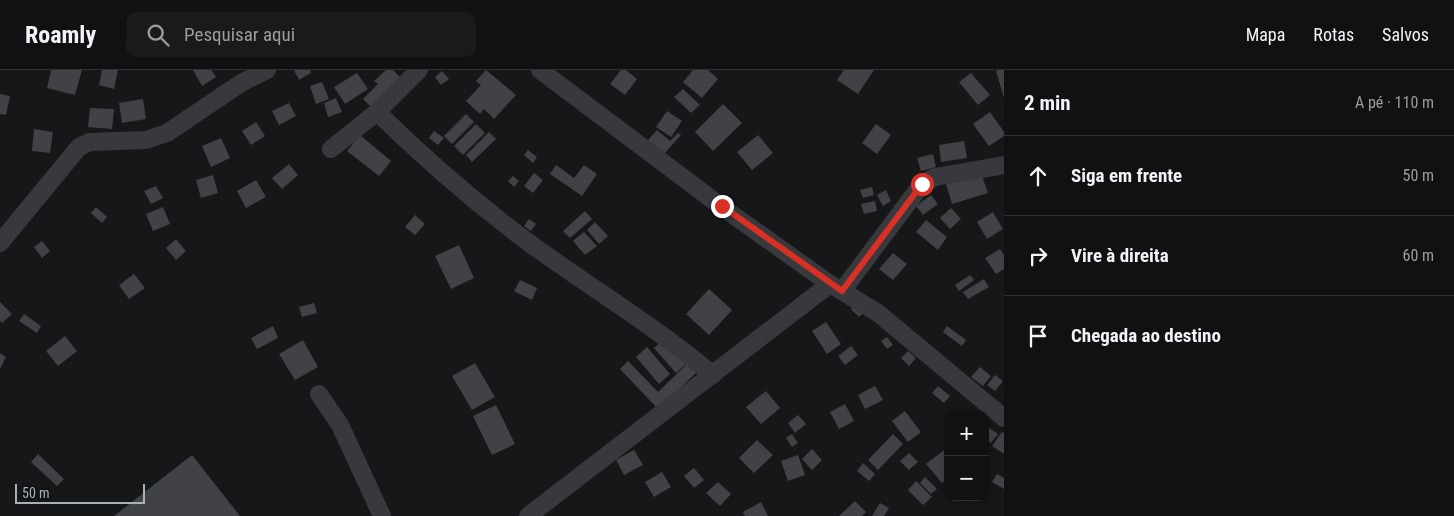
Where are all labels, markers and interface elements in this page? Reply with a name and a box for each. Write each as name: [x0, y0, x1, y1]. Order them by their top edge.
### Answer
search box: [126, 12, 476, 57]
text: Roamly: [25, 21, 96, 49]
icon: search: [144, 21, 172, 49]
text: Pesquisar aqui: [184, 23, 295, 46]
text: Mapa: [1246, 24, 1285, 45]
text: Rotas: [1313, 24, 1354, 45]
text: Salvos: [1382, 24, 1429, 45]
text: 2 min: [1024, 91, 1071, 115]
text: A pé · 110 m: [1355, 93, 1434, 112]
icon: ahead: [1024, 162, 1052, 190]
text: Siga em frente: [1071, 164, 1182, 187]
text: 50 m: [1402, 166, 1434, 185]
route start: [911, 173, 934, 196]
route end: [711, 195, 734, 218]
icon: right: [1024, 242, 1052, 270]
text: Vire à direita: [1071, 244, 1169, 267]
text: 60 m: [1402, 246, 1434, 265]
icon: arrive: [1024, 322, 1052, 350]
text: Chegada ao destino: [1071, 324, 1221, 347]
map controls: [944, 411, 989, 501]
button: +: [944, 411, 989, 456]
button: −: [944, 456, 989, 501]
scale bar: [15, 481, 145, 504]
text: 50 m: [22, 485, 50, 501]

